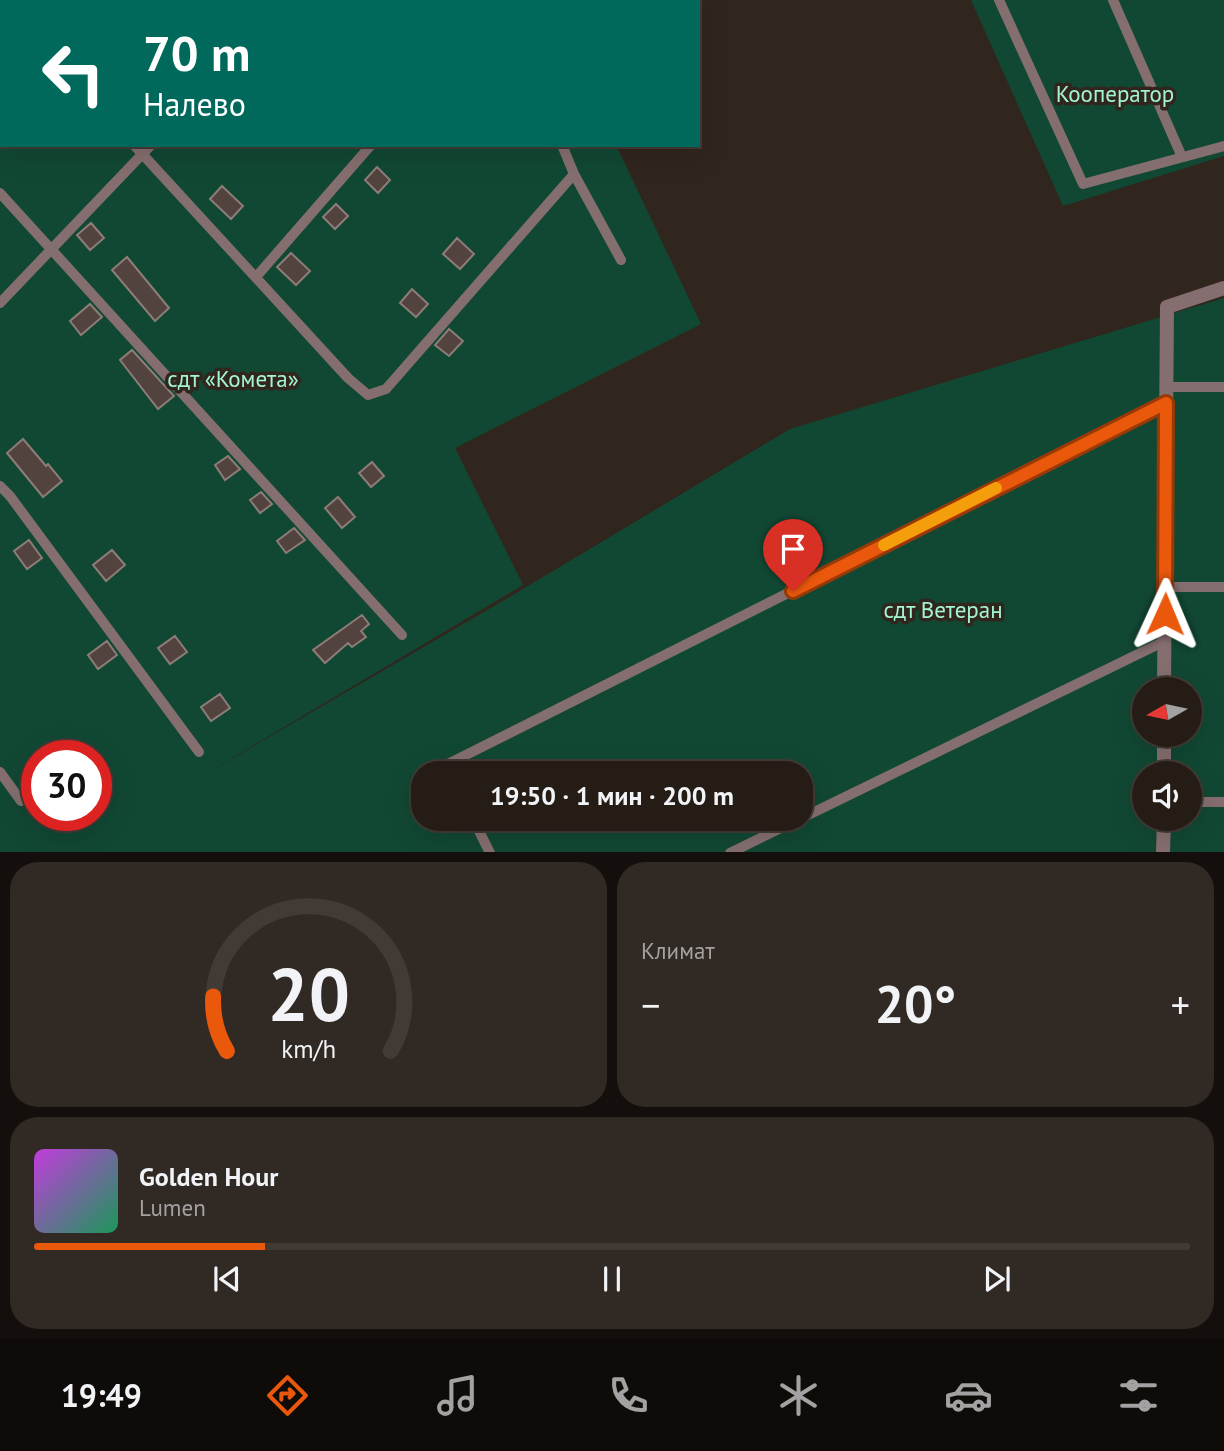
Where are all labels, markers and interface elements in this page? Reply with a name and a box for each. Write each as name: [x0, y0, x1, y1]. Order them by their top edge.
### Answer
text: 70 m: [143, 21, 250, 85]
icon: left: [28, 28, 119, 119]
park label: Кооператор: [1056, 79, 1174, 108]
text: Налево: [143, 83, 246, 125]
park label: сдт «Комета»: [167, 364, 299, 393]
pin: [763, 519, 823, 591]
icon: arrive: [774, 530, 812, 568]
position arrow: [1128, 577, 1202, 651]
park label: сдт Ветеран: [883, 595, 1003, 624]
north arrow: [1132, 677, 1202, 747]
map controls: [1132, 677, 1202, 831]
speed limit sign: 30: [21, 740, 112, 831]
button: sound: [1132, 761, 1202, 831]
text: 19:50 · 1 мин · 200 m: [490, 779, 734, 812]
text: Климат: [641, 936, 715, 965]
text: 20: [267, 947, 350, 1041]
text: 20°: [875, 970, 956, 1037]
text: −: [641, 980, 660, 1029]
text: +: [1171, 980, 1190, 1029]
text: km/h: [281, 1032, 336, 1064]
text: Golden Hour: [139, 1160, 278, 1193]
text: Lumen: [139, 1193, 206, 1222]
icon: previous: [208, 1260, 246, 1298]
icon: pause: [593, 1260, 631, 1298]
icon: next: [978, 1260, 1016, 1298]
icon: directions: [263, 1371, 312, 1420]
icon: music: [433, 1371, 482, 1420]
icon: phone: [604, 1371, 653, 1420]
icon: climate: [774, 1371, 823, 1420]
icon: car: [944, 1371, 993, 1420]
icon: filters: [1114, 1371, 1163, 1420]
text: 19:49: [61, 1374, 142, 1416]

